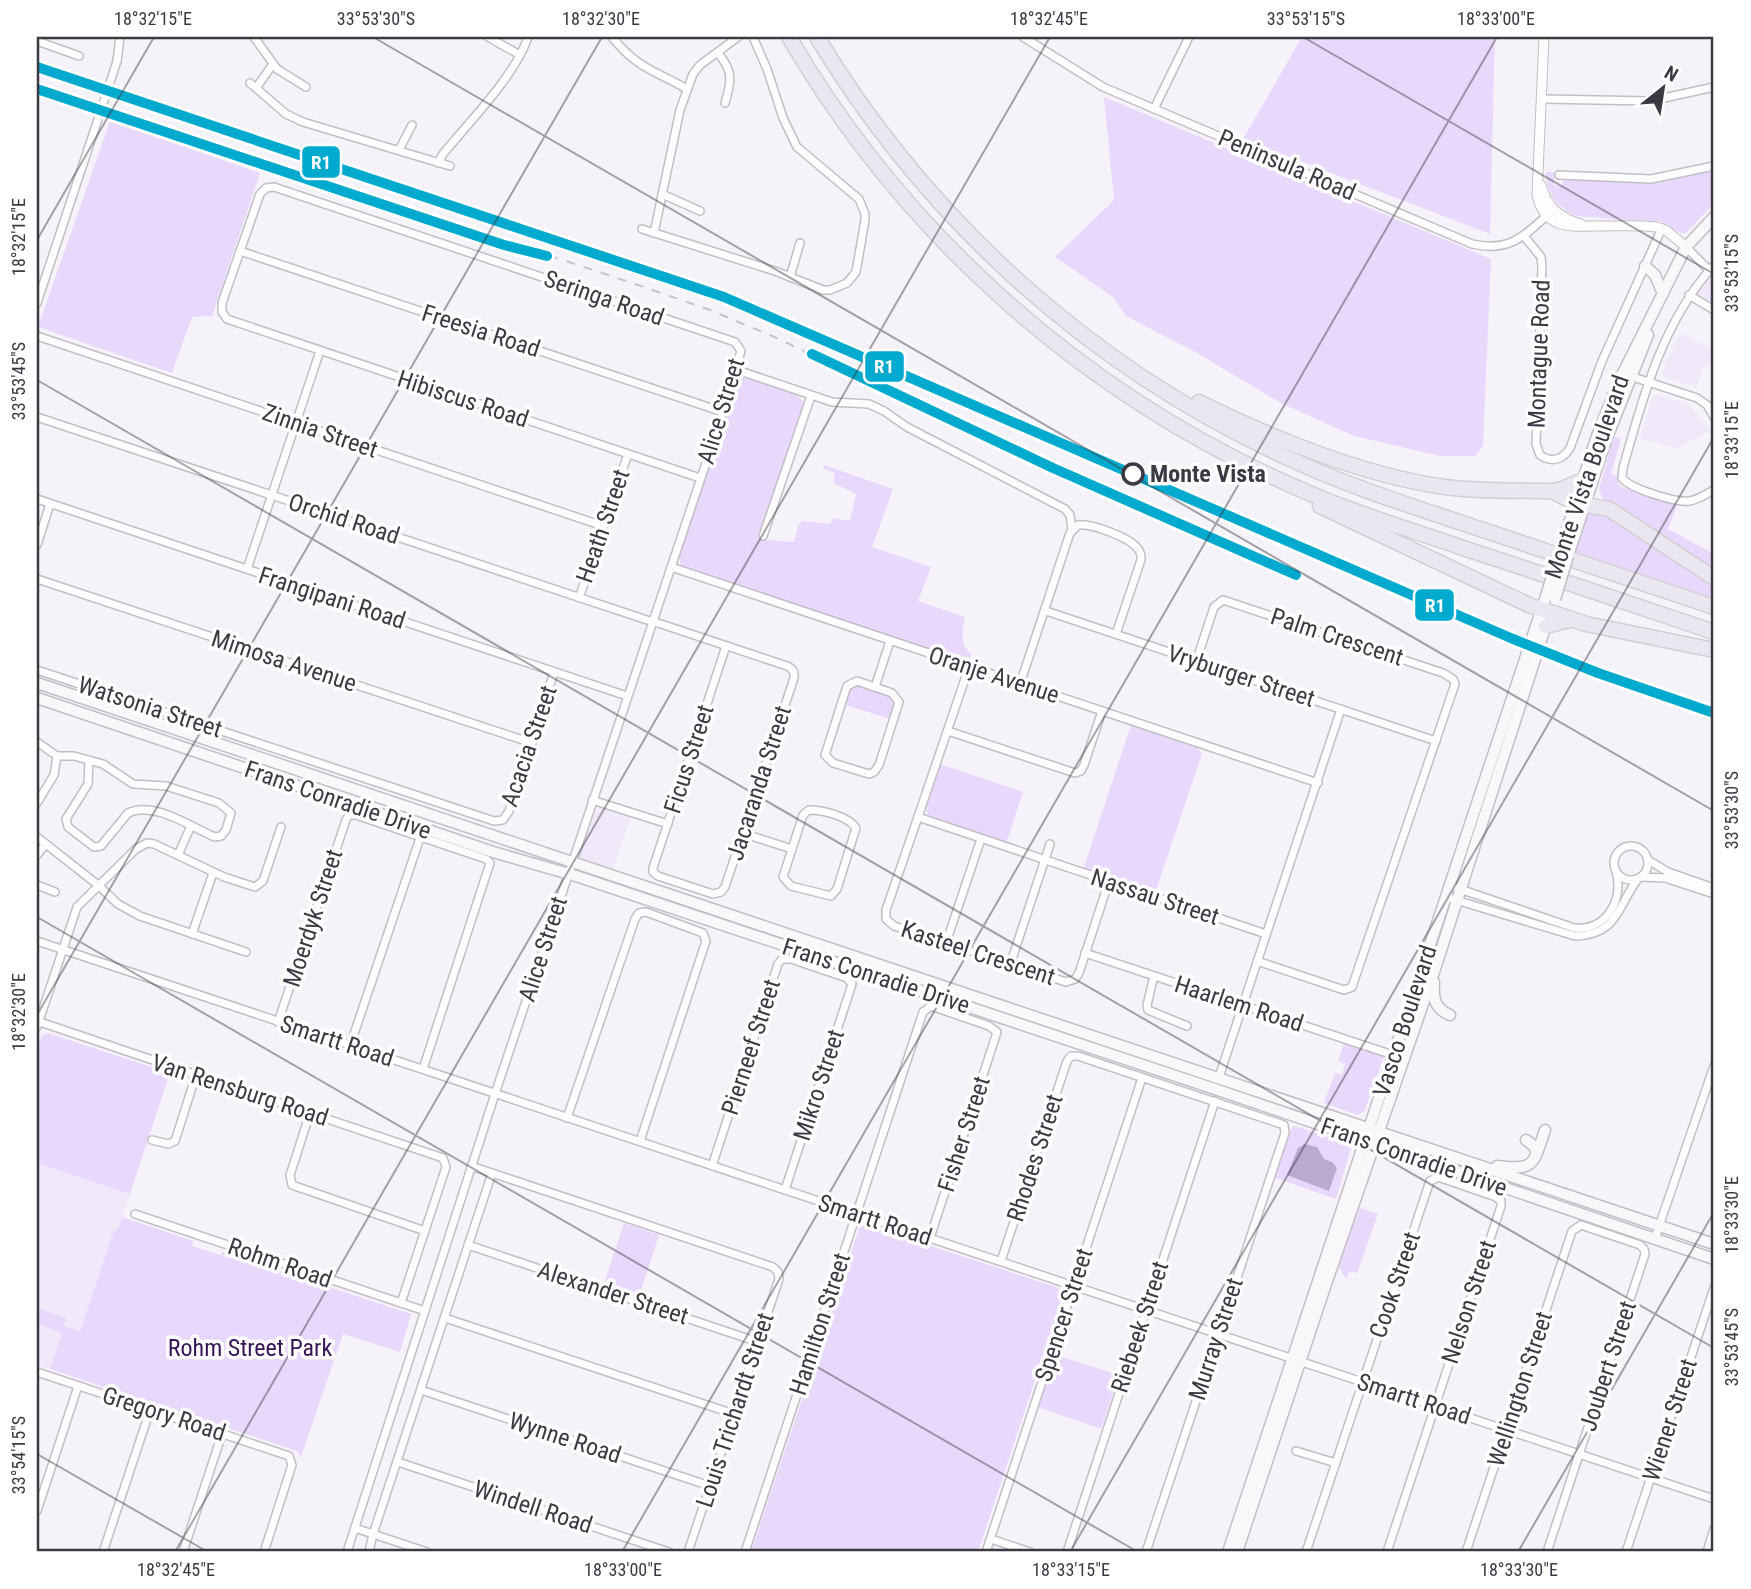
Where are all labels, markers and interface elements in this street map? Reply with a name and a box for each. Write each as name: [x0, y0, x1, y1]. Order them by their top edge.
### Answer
text: 18°32'15"E: [114, 8, 192, 29]
text: 33°53'30"S: [337, 8, 415, 29]
text: 18°32'30"E: [562, 8, 640, 29]
text: 18°32'45"E: [1010, 8, 1088, 29]
text: 33°53'15"S: [1267, 8, 1345, 29]
text: 18°33'00"E: [1457, 8, 1535, 29]
north arrow: [1628, 52, 1698, 122]
text: N: [1660, 61, 1682, 87]
street label: Peninsula Road: [1214, 124, 1360, 206]
line badge: R1: [301, 145, 341, 179]
text: R1: [311, 151, 331, 174]
text: 18°32'15"E: [8, 198, 29, 276]
text: 33°53'15"S: [1721, 234, 1742, 312]
street label: Seringa Road: [540, 264, 668, 332]
street label: Montague Road: [1522, 279, 1556, 429]
street label: Freesia Road: [418, 299, 544, 363]
text: 33°53'45"S: [8, 342, 29, 420]
line badge: R1: [864, 350, 905, 383]
street label: Alice Street: [692, 355, 750, 467]
text: R1: [874, 355, 894, 378]
street label: Hibiscus Road: [394, 365, 532, 433]
street label: Monte Vista Boulevard: [1539, 371, 1635, 583]
street label: Zinnia Street: [259, 398, 381, 464]
text: 18°33'15"E: [1721, 401, 1742, 479]
place label: Monte Vista: [1150, 460, 1266, 488]
marker: Monte Vista: [1122, 463, 1144, 485]
street label: Heath Street: [571, 466, 635, 586]
street label: Orchid Road: [285, 488, 403, 550]
street label: Frangipani Road: [255, 561, 409, 635]
line badge: R1: [1414, 588, 1455, 622]
text: R1: [1425, 594, 1445, 617]
street label: Palm Crescent: [1267, 602, 1407, 672]
street label: Mimosa Avenue: [208, 624, 360, 698]
street label: Vryburger Street: [1164, 639, 1318, 713]
street label: Oranje Avenue: [925, 641, 1063, 709]
street label: Watsonia Street: [74, 671, 226, 743]
street label: Acacia Street: [495, 682, 563, 810]
street label: Ficus Street: [658, 701, 720, 817]
street label: Jacaranda Street: [721, 702, 797, 864]
street label: Frans Conradie Drive: [241, 755, 435, 845]
text: 33°53'30"S: [1721, 771, 1742, 849]
street label: Moerdyk Street: [278, 846, 348, 990]
street label: Nassau Street: [1087, 863, 1223, 931]
street label: Alice Street: [513, 893, 573, 1005]
street label: Kasteel Crescent: [898, 915, 1058, 991]
street label: Frans Conradie Drive: [779, 933, 973, 1019]
street label: Vasco Boulevard: [1367, 942, 1443, 1100]
street label: Haarlem Road: [1171, 970, 1307, 1038]
text: 18°32'30"E: [8, 973, 29, 1051]
street label: Pierneef Street: [716, 976, 786, 1118]
street label: Smartt Road: [277, 1009, 397, 1073]
street label: Mikro Street: [788, 1026, 850, 1144]
street label: Van Rensburg Road: [148, 1048, 332, 1132]
street label: Fisher Street: [932, 1073, 996, 1195]
street label: Rhodes Street: [1001, 1091, 1069, 1225]
street label: Frans Conradie Drive: [1317, 1112, 1511, 1202]
text: 18°33'30"E: [1721, 1176, 1742, 1254]
street label: Smartt Road: [815, 1188, 935, 1252]
street label: Cook Street: [1364, 1228, 1426, 1342]
street label: Rohm Road: [224, 1232, 336, 1294]
street label: Nelson Street: [1436, 1237, 1502, 1367]
street label: Spencer Street: [1029, 1245, 1099, 1385]
street label: Hamilton Street: [784, 1249, 856, 1399]
street label: Alexander Street: [534, 1256, 692, 1330]
street label: Riebeek Street: [1106, 1258, 1174, 1396]
street label: Murray Street: [1183, 1274, 1249, 1404]
street label: Joubert Street: [1574, 1297, 1642, 1435]
street label: Wellington Street: [1482, 1308, 1558, 1470]
text: 33°53'45"S: [1721, 1308, 1742, 1386]
street label: Louis Trichardt Street: [690, 1309, 780, 1511]
park label: Rohm Street Park: [168, 1334, 332, 1362]
street label: Wiener Street: [1637, 1355, 1703, 1485]
street label: Smartt Road: [1354, 1367, 1474, 1431]
street label: Gregory Road: [99, 1381, 229, 1447]
street label: Wynne Road: [505, 1407, 625, 1469]
text: 33°54'15"S: [8, 1416, 29, 1494]
street label: Windell Road: [470, 1475, 596, 1539]
text: 18°32'45"E: [137, 1559, 215, 1580]
text: 18°33'00"E: [584, 1559, 662, 1580]
text: 18°33'15"E: [1032, 1559, 1110, 1580]
text: 18°33'30"E: [1480, 1559, 1558, 1580]

